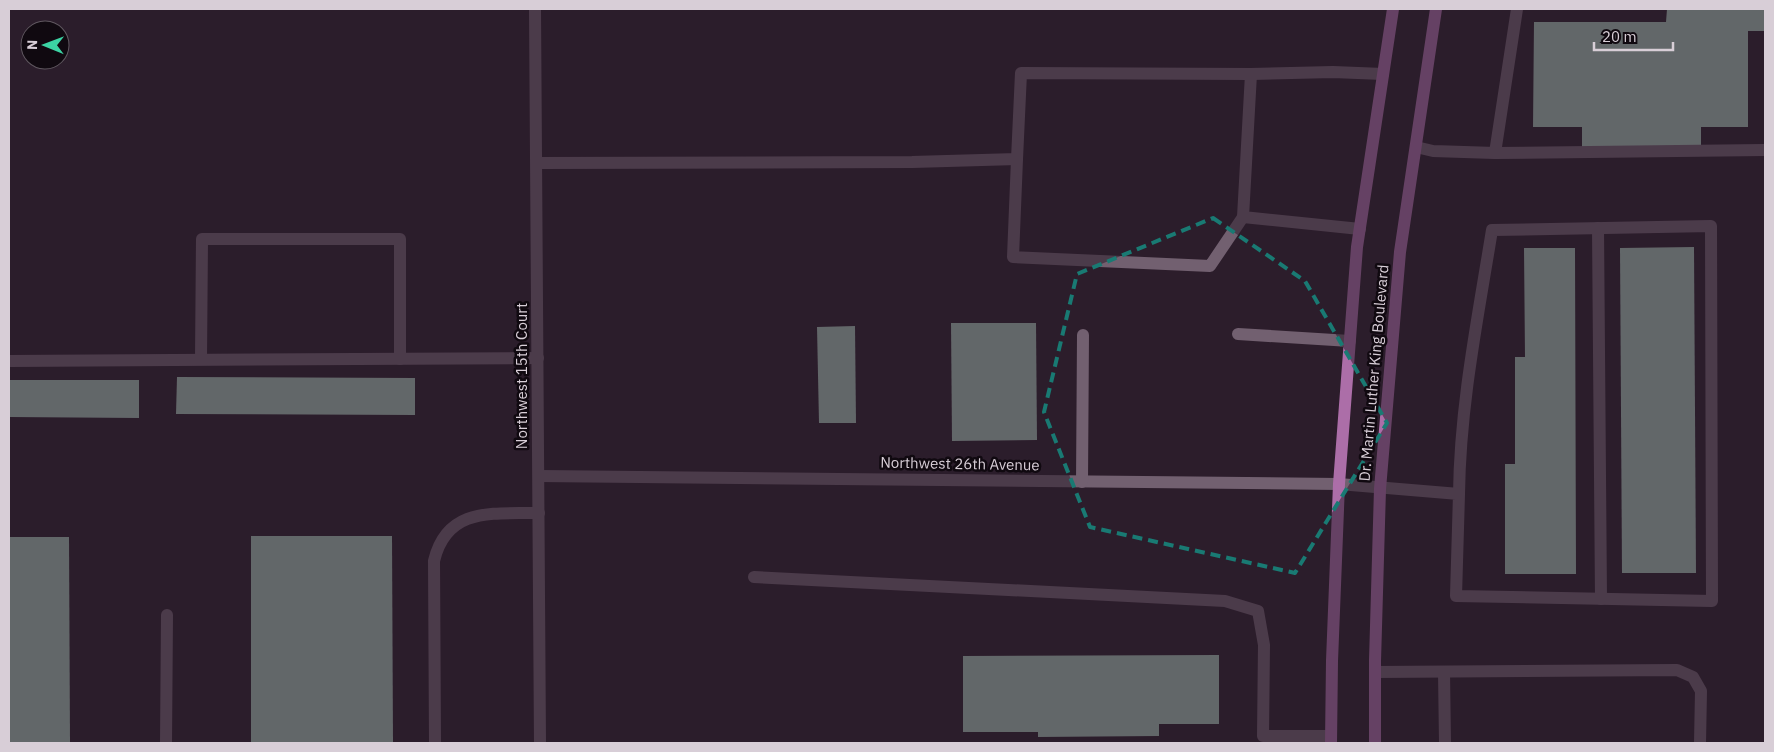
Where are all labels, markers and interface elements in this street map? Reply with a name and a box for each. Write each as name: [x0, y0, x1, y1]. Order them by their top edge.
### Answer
north arrow: [20, 20, 70, 70]
scale bar: [1594, 20, 1673, 52]
text: 20 m: [1602, 27, 1637, 46]
text: N: [23, 40, 41, 50]
street label: Dr. Martin Luther King Boulevard: [1355, 264, 1392, 482]
street label: Northwest 15th Court: [512, 303, 531, 449]
street label: Northwest 26th Avenue: [880, 453, 1040, 474]

